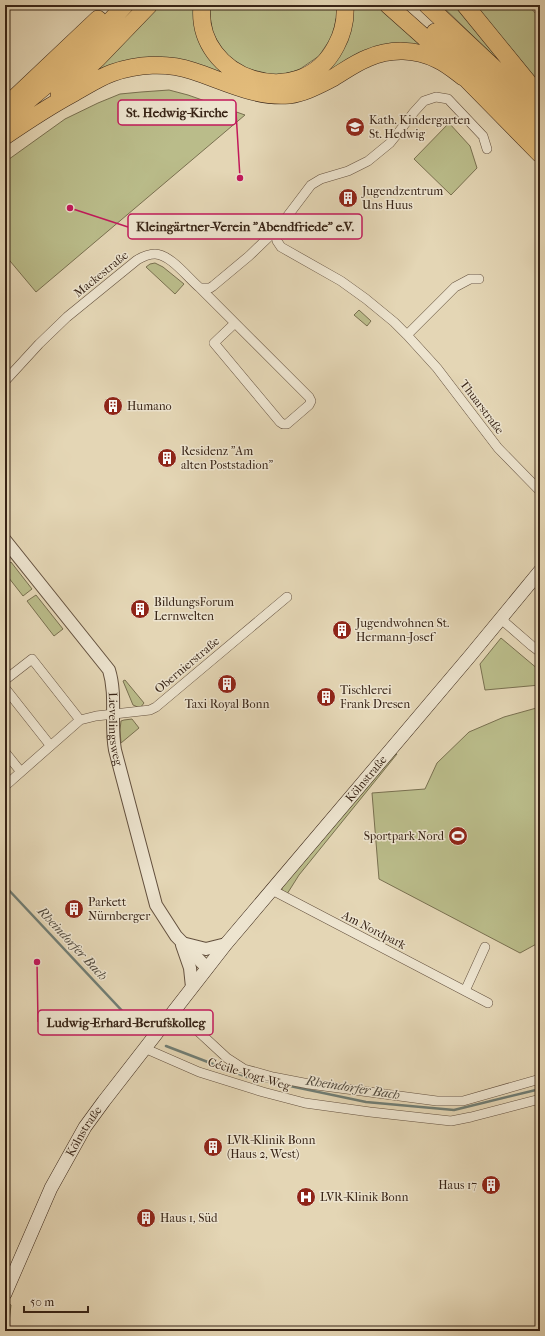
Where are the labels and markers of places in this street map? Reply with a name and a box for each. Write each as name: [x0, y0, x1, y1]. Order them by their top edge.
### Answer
callout: St. Hedwig-Kirche: [118, 100, 236, 125]
place label: Kath. Kindergarten St. Hedwig: [369, 113, 470, 141]
school or university icon: Kath. Kindergarten St. Hedwig: [344, 116, 366, 138]
place label: Jugendzentrum Uns Huus: [361, 184, 443, 212]
building icon: Jugendzentrum Uns Huus: [337, 187, 359, 209]
callout: Kleingärtner-Verein "Abendfriede" e.V.: [128, 214, 362, 239]
building icon: Humano: [102, 395, 124, 417]
place label: Humano: [127, 399, 172, 413]
place label: Residenz "Am alten Poststadion": [181, 444, 273, 472]
building icon: Residenz "Am alten Poststadion": [156, 447, 178, 469]
place label: BildungsForum Lernwelten: [154, 595, 234, 623]
building icon: BildungsForum Lernwelten: [129, 598, 151, 620]
place label: Jugendwohnen St. Hermann-Josef: [355, 616, 449, 644]
building icon: Jugendwohnen St. Hermann-Josef: [331, 619, 353, 641]
building icon: Taxi Royal Bonn: [216, 673, 238, 695]
place label: Tischlerei Frank Dresen: [340, 683, 410, 711]
building icon: Tischlerei Frank Dresen: [315, 686, 337, 708]
place label: Taxi Royal Bonn: [185, 697, 269, 711]
sports icon: Sportpark Nord: [447, 825, 469, 847]
place label: Sportpark Nord: [364, 829, 444, 843]
place label: Parkett Nürnberger: [88, 895, 151, 923]
building icon: Parkett Nürnberger: [63, 898, 85, 920]
callout: Ludwig-Erhard-Berufskolleg: [38, 1010, 213, 1035]
place label: LVR-Klinik Bonn (Haus 2, West): [227, 1133, 316, 1161]
building icon: LVR-Klinik Bonn (Haus 2, West): [202, 1136, 224, 1158]
building icon: Haus 17: [480, 1174, 502, 1196]
place label: Haus 17: [438, 1178, 477, 1192]
hospital icon: LVR-Klinik Bonn: [295, 1186, 317, 1208]
place label: LVR-Klinik Bonn: [320, 1190, 409, 1204]
building icon: Haus 1, Süd: [135, 1207, 157, 1229]
place label: Haus 1, Süd: [160, 1211, 218, 1225]

